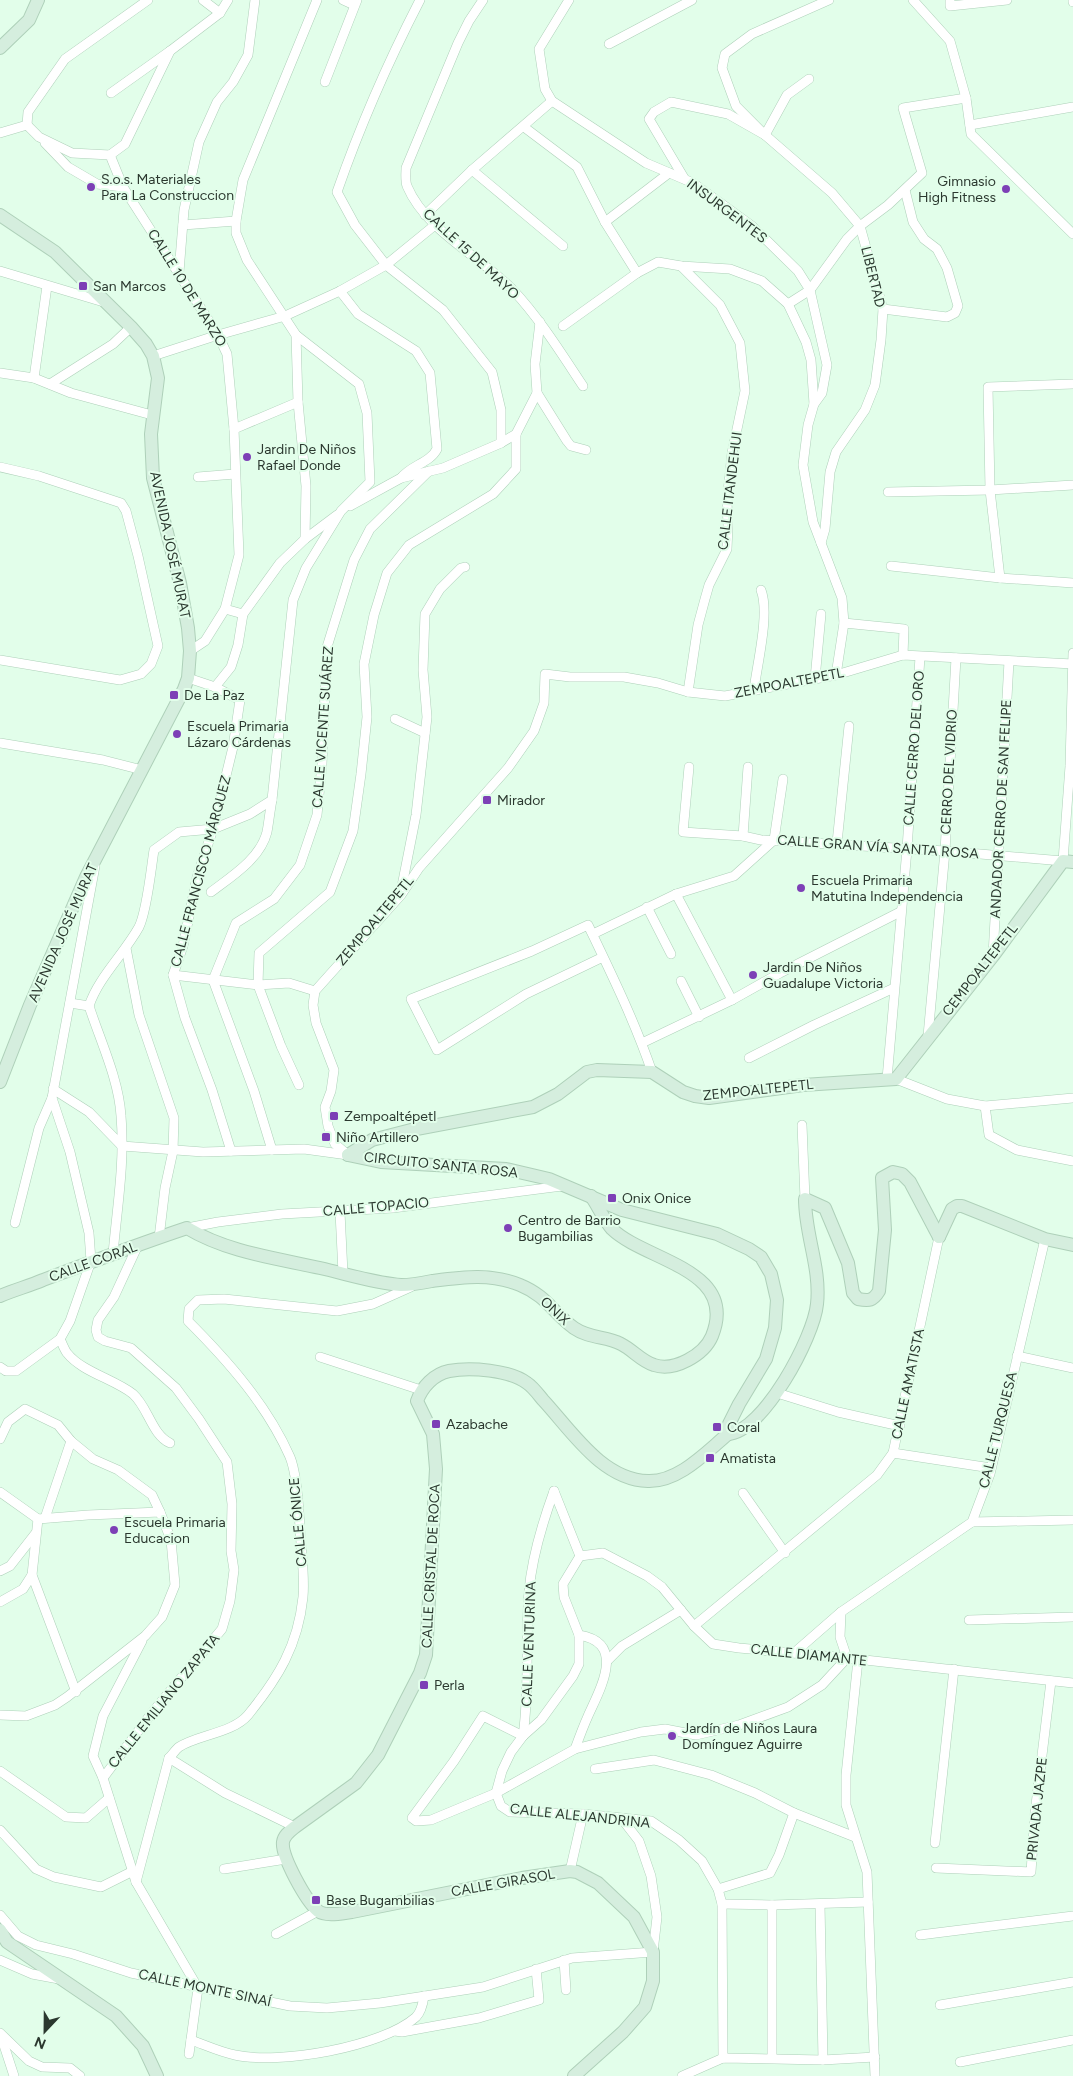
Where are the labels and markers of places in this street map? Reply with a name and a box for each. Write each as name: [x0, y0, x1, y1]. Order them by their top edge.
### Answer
place label: S.o.s. Materiales Para La Construccion: [101, 171, 234, 204]
place label: Gimnasio High Fitness: [918, 173, 996, 206]
marker: S.o.s. Materiales Para La Construccion: [85, 181, 97, 193]
marker: Gimnasio High Fitness: [1000, 183, 1012, 195]
place label: San Marcos: [93, 278, 166, 295]
marker: San Marcos: [77, 280, 89, 292]
place label: Jardin De Niños Rafael Donde: [257, 441, 356, 474]
marker: Jardin De Niños Rafael Donde: [241, 451, 253, 463]
place label: De La Paz: [184, 687, 245, 704]
marker: De La Paz: [168, 689, 180, 701]
place label: Escuela Primaria Lázaro Cárdenas: [187, 718, 291, 751]
marker: Escuela Primaria Lázaro Cárdenas: [171, 728, 183, 740]
place label: Mirador: [497, 792, 545, 809]
marker: Mirador: [481, 794, 493, 806]
place label: Escuela Primaria Matutina Independencia: [811, 872, 963, 905]
marker: Escuela Primaria Matutina Independencia: [795, 882, 807, 894]
place label: Jardin De Niños Guadalupe Victoria: [763, 959, 883, 992]
marker: Jardin De Niños Guadalupe Victoria: [747, 969, 759, 981]
place label: Zempoaltépetl: [344, 1108, 436, 1125]
marker: Zempoaltépetl: [328, 1110, 340, 1122]
place label: Niño Artillero: [336, 1129, 419, 1146]
marker: Niño Artillero: [320, 1131, 332, 1143]
place label: Onix Onice: [622, 1190, 692, 1207]
marker: Onix Onice: [606, 1192, 618, 1204]
place label: Centro de Barrio Bugambilias: [518, 1212, 621, 1245]
marker: Centro de Barrio Bugambilias: [502, 1222, 514, 1234]
place label: Azabache: [446, 1416, 508, 1433]
marker: Azabache: [430, 1418, 442, 1430]
place label: Coral: [727, 1419, 760, 1436]
marker: Coral: [711, 1421, 723, 1433]
place label: Amatista: [720, 1450, 776, 1467]
marker: Amatista: [704, 1452, 716, 1464]
place label: Escuela Primaria Educacion: [124, 1514, 226, 1547]
marker: Escuela Primaria Educacion: [108, 1524, 120, 1536]
place label: Perla: [434, 1677, 465, 1694]
marker: Perla: [418, 1679, 430, 1691]
place label: Jardín de Niños Laura Domínguez Aguirre: [682, 1720, 817, 1753]
marker: Jardín de Niños Laura Domínguez Aguirre: [666, 1730, 678, 1742]
place label: Base Bugambilias: [326, 1892, 434, 1909]
marker: Base Bugambilias: [310, 1894, 322, 1906]

